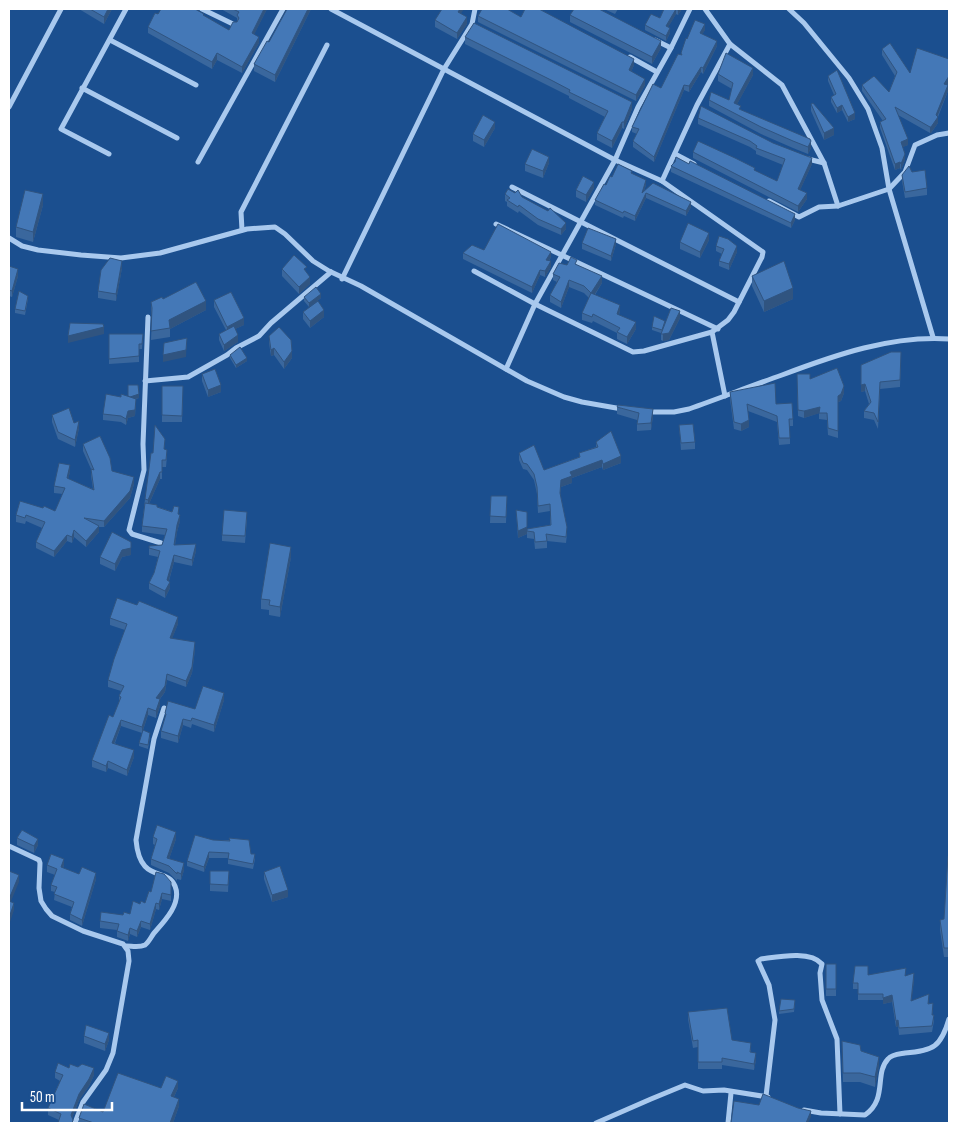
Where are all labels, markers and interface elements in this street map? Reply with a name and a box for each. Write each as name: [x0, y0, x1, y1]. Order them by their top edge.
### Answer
scale bar: [22, 1080, 112, 1112]
text: 50 m: [30, 1088, 55, 1107]

